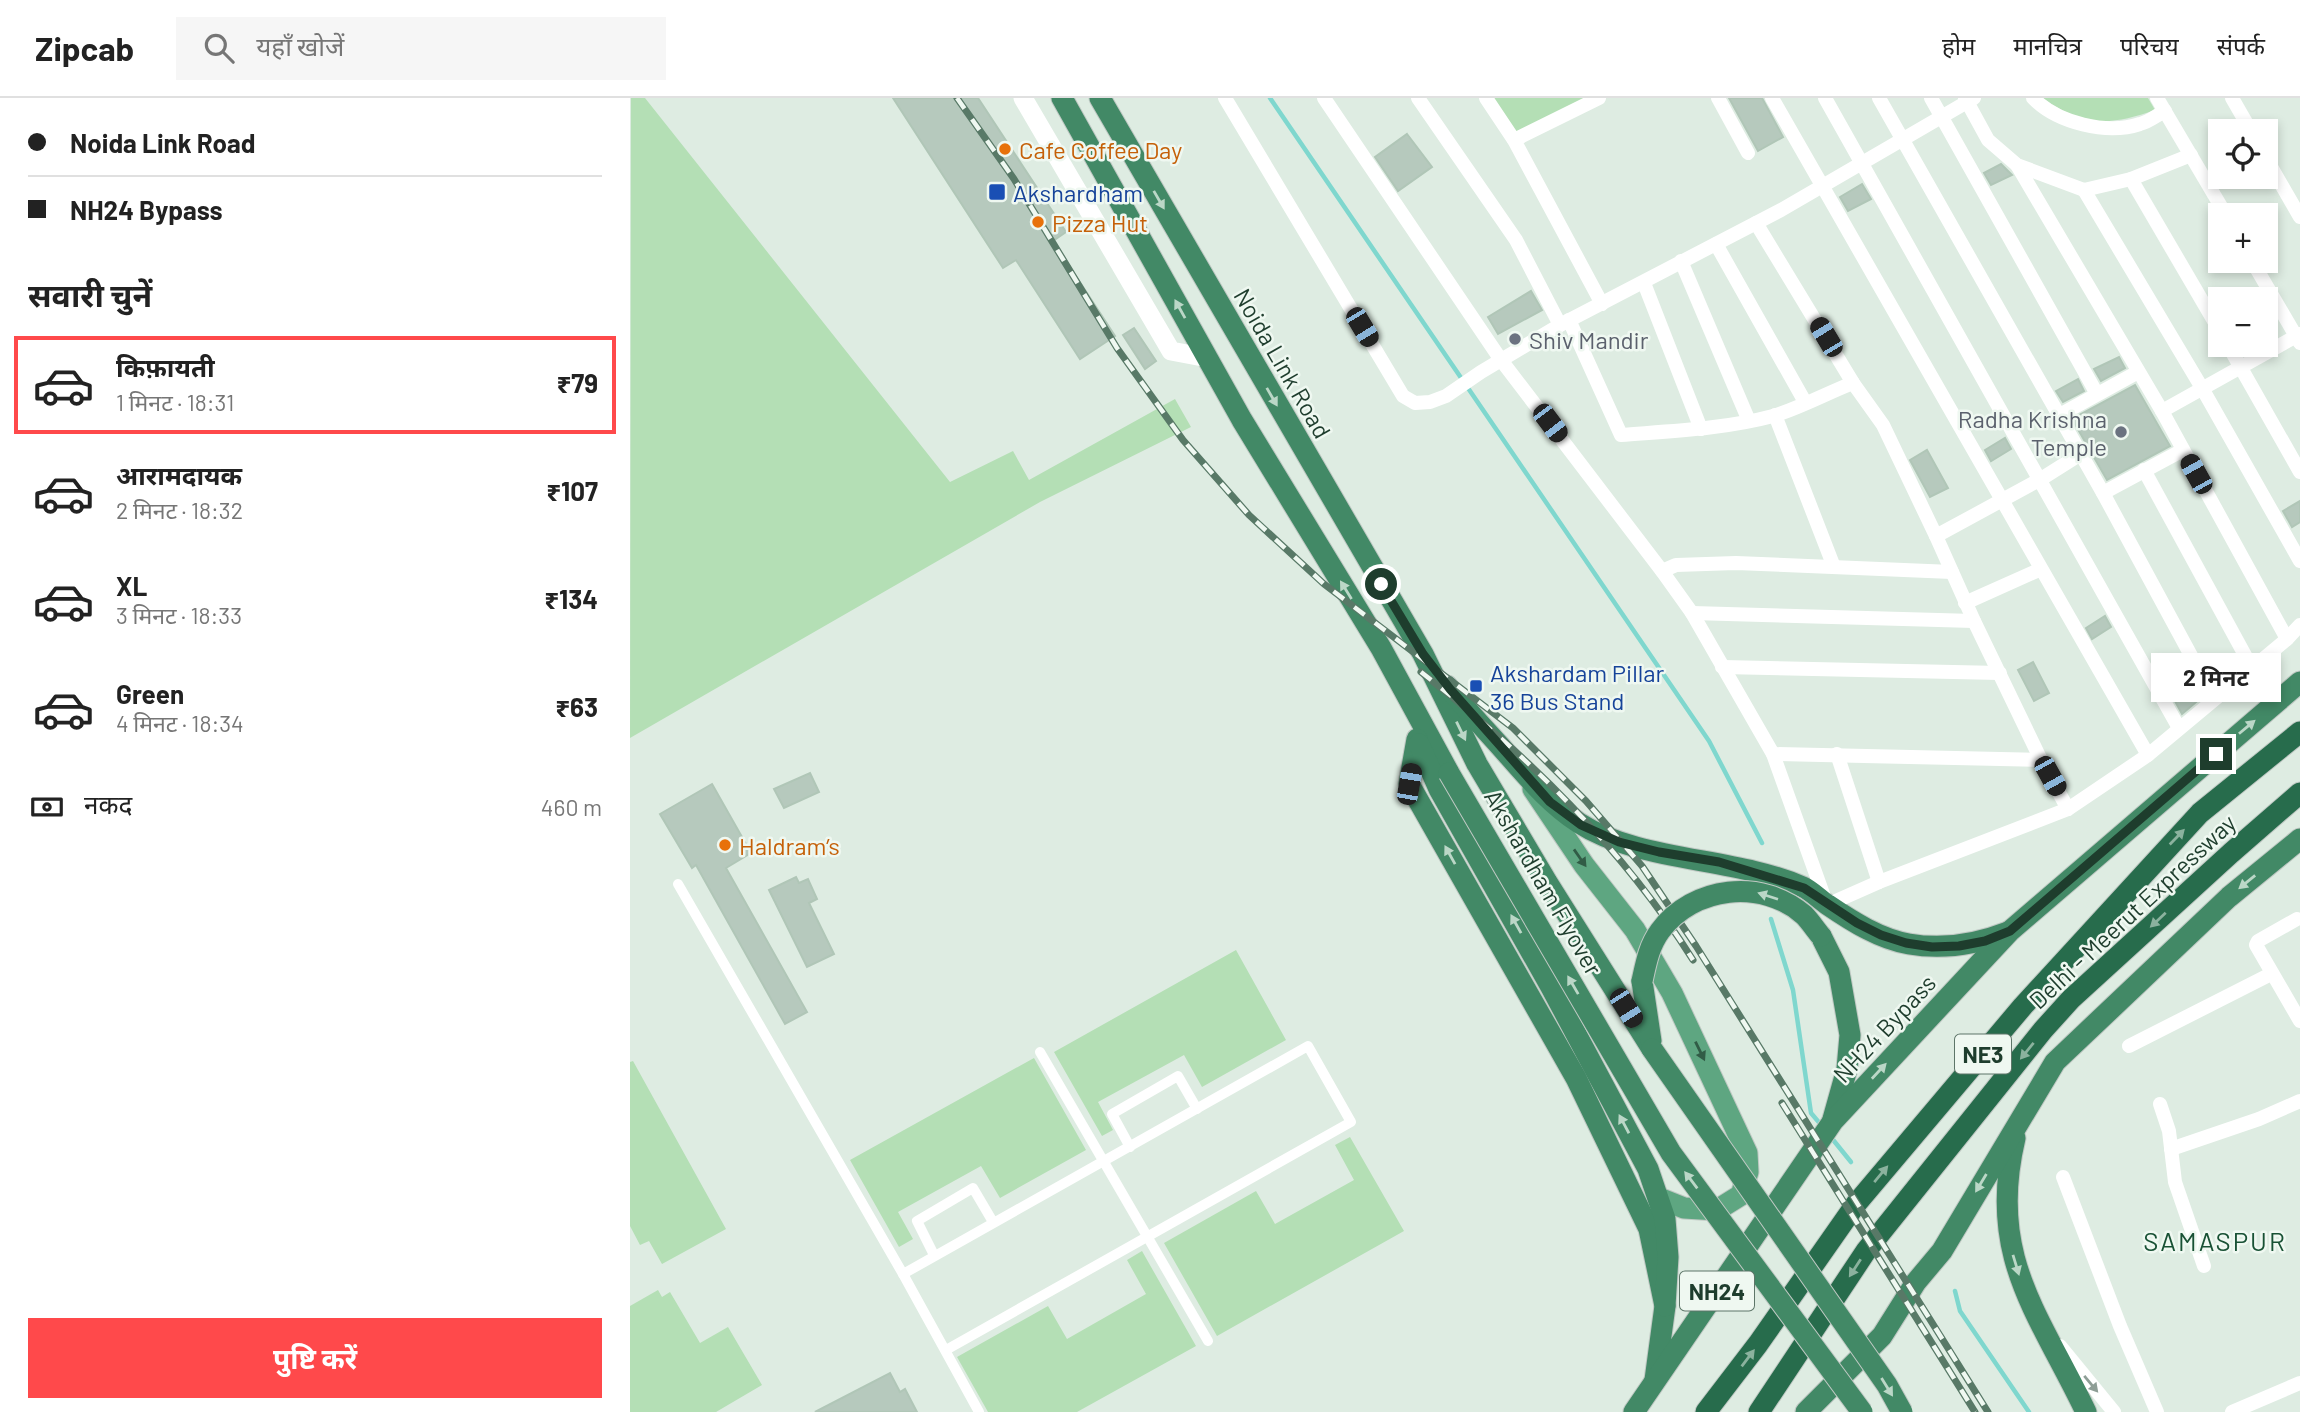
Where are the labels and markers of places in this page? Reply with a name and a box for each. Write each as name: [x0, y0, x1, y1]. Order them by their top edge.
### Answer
place label: Cafe Coffee Day: [1019, 135, 1182, 164]
marker: Cafe Coffee Day: [997, 141, 1013, 157]
place label: Akshardham: [1013, 178, 1143, 207]
marker: Akshardham: [987, 182, 1007, 202]
place label: Pizza Hut: [1052, 208, 1148, 237]
marker: Pizza Hut: [1030, 214, 1046, 230]
place label: Shiv Mandir: [1529, 325, 1649, 354]
marker: Shiv Mandir: [1507, 331, 1523, 347]
place label: Radha Krishna Temple: [1958, 404, 2107, 461]
marker: Radha Krishna Temple: [2113, 424, 2129, 440]
place label: Akshardam Pillar 36 Bus Stand: [1490, 658, 1665, 715]
marker: Akshardam Pillar 36 Bus Stand: [1468, 678, 1484, 694]
place label: Haldram’s: [739, 831, 840, 860]
marker: Haldram’s: [717, 837, 733, 853]

